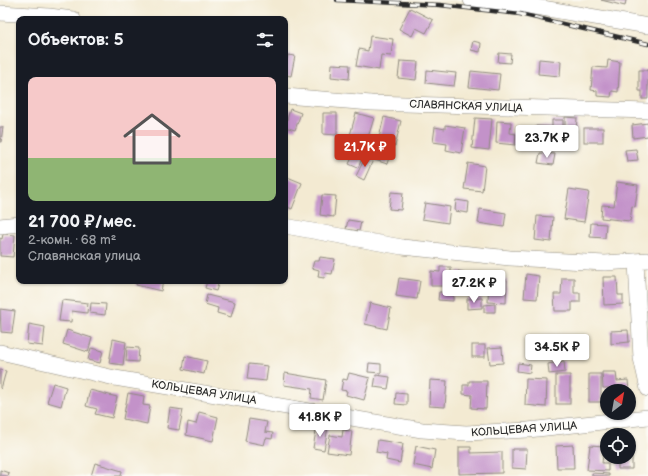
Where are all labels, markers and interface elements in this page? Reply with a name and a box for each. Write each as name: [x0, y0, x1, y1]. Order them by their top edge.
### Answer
icon: filters: [254, 29, 276, 51]
text: Объектов: 5: [28, 30, 124, 50]
street label: СЛАВЯНСКАЯ УЛИЦА: [409, 98, 523, 114]
icon: home: [116, 103, 188, 175]
pin: 23.7K ₽: [510, 125, 584, 159]
text: 23.7K ₽: [524, 130, 570, 146]
pin: 21.7K ₽: [328, 134, 402, 168]
text: 21.7K ₽: [344, 139, 386, 155]
text: 21 700 ₽/мес.: [28, 212, 136, 232]
text: 2-комн. · 68 m²: [28, 232, 116, 248]
text: Славянская улица: [28, 248, 141, 264]
pin: 27.2K ₽: [437, 270, 511, 304]
text: 27.2K ₽: [451, 275, 497, 291]
pin: 34.5K ₽: [520, 334, 594, 368]
text: 34.5K ₽: [534, 339, 580, 355]
street label: КОЛЬЦЕВАЯ УЛИЦА: [151, 377, 258, 407]
north arrow: [600, 384, 636, 420]
map controls: [600, 384, 636, 464]
pin: 41.8K ₽: [283, 404, 357, 438]
text: 41.8K ₽: [298, 409, 342, 425]
street label: КОЛЬЦЕВАЯ УЛИЦА: [471, 419, 578, 439]
button: locate: [600, 428, 636, 464]

